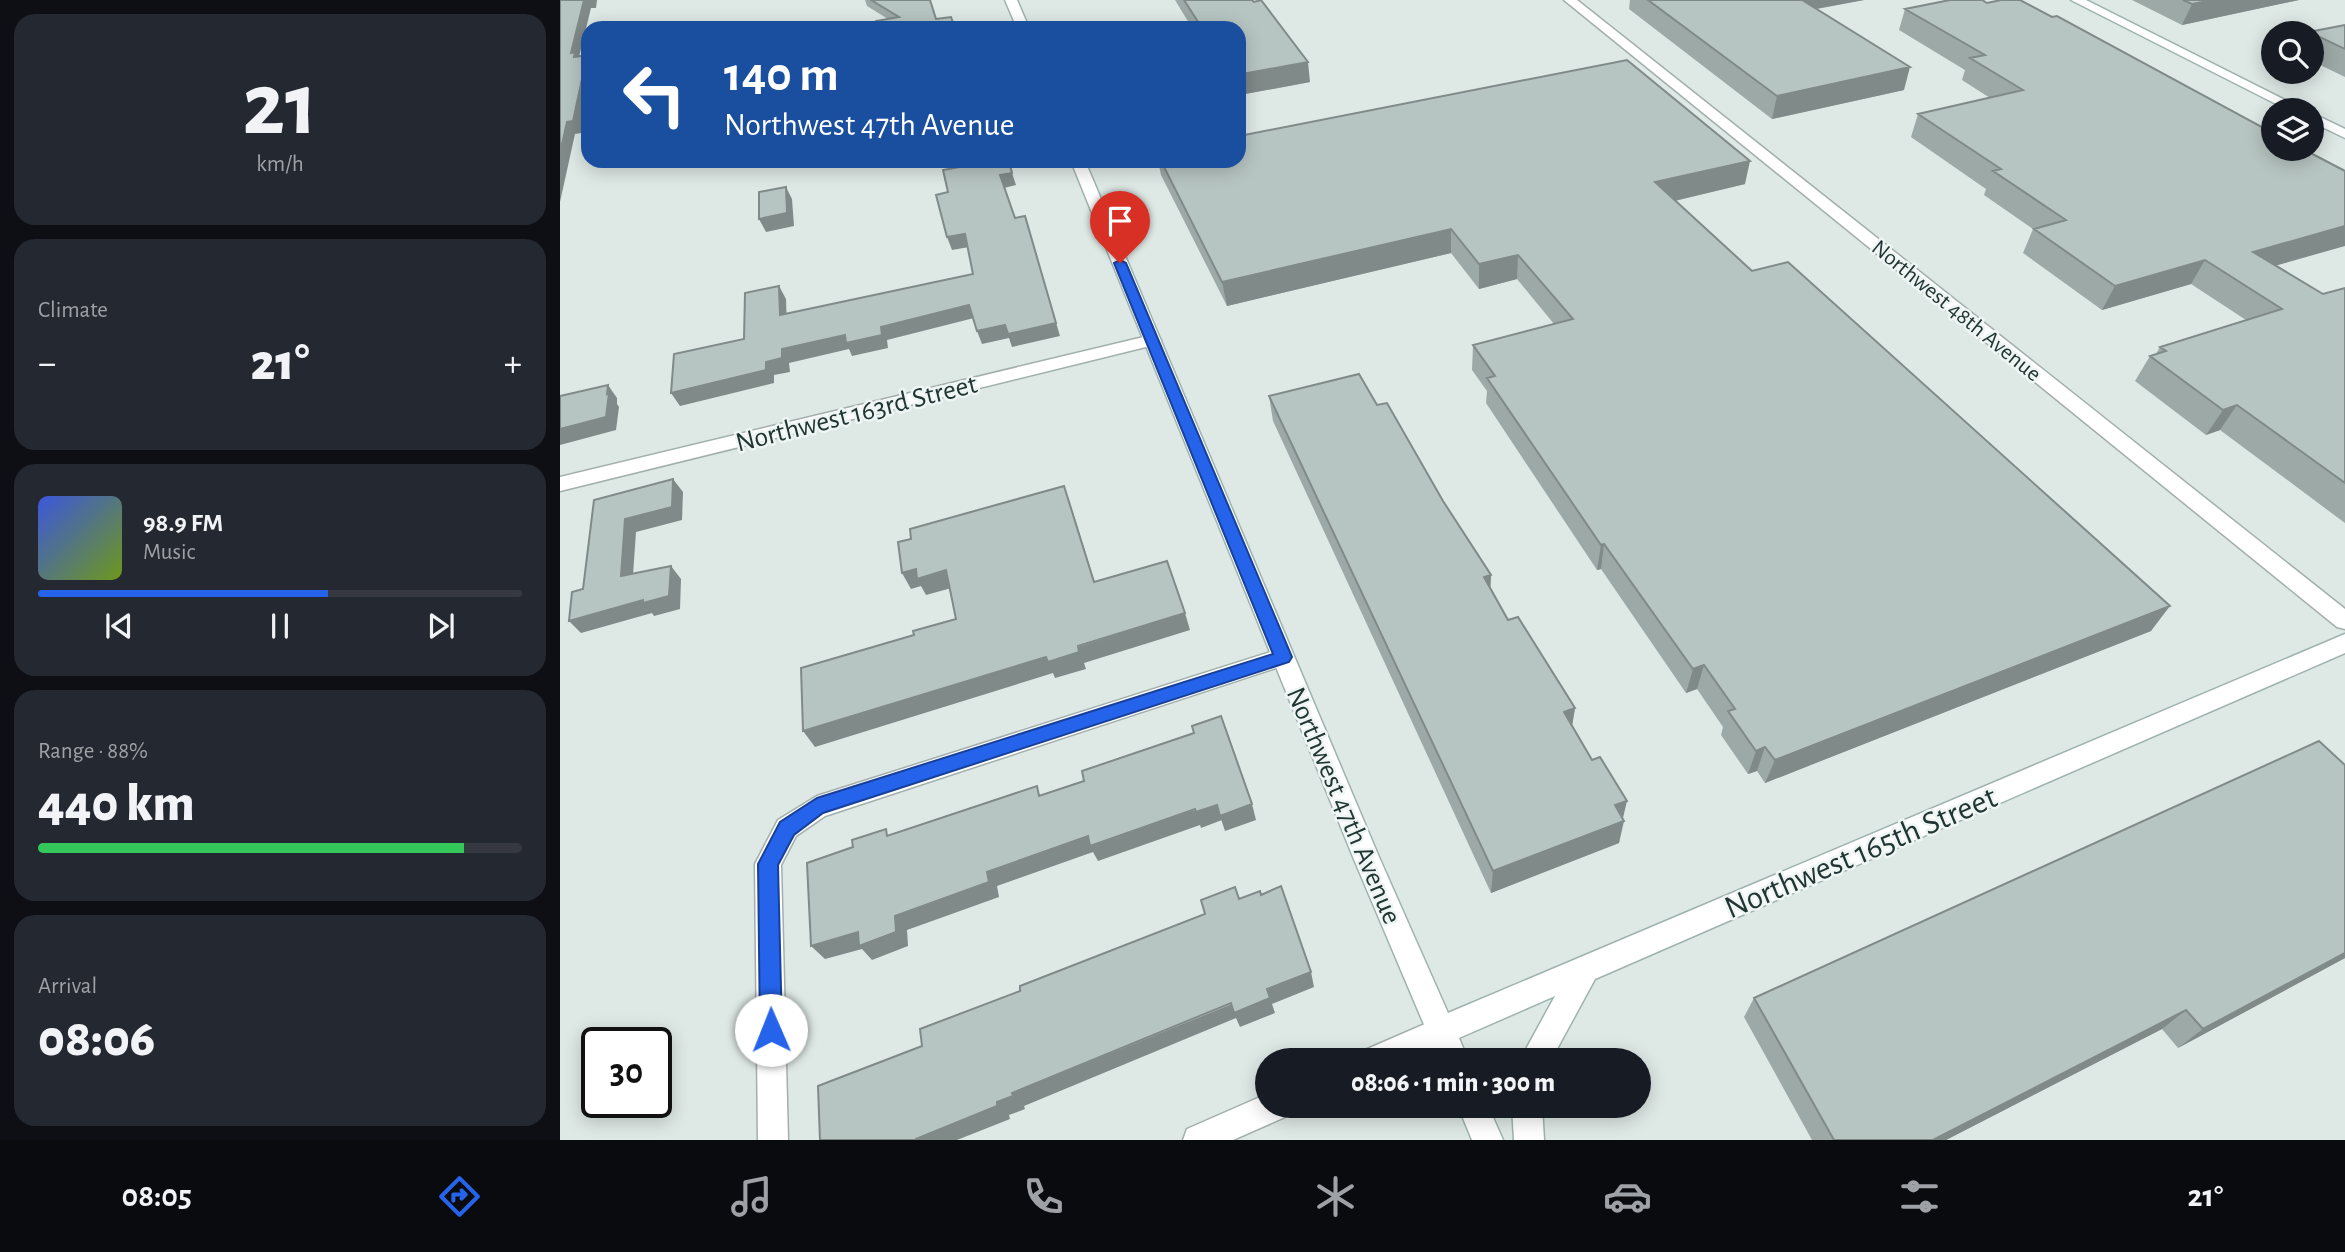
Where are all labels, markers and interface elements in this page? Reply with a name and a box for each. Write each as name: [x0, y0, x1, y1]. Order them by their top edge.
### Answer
map controls: [2261, 21, 2324, 161]
button: search: [2261, 21, 2324, 84]
icon: left: [609, 49, 700, 140]
text: 140 m: [724, 51, 839, 100]
text: 21: [242, 60, 318, 151]
button: layers: [2261, 98, 2324, 161]
text: Northwest 47th Avenue: [724, 109, 1015, 141]
text: km/h: [256, 153, 304, 176]
pin: [1090, 191, 1150, 263]
icon: arrive: [1101, 202, 1139, 240]
street label: Northwest 48th Avenue: [1867, 236, 2045, 386]
text: Climate: [38, 299, 108, 322]
text: 21°: [250, 337, 310, 389]
text: −: [38, 345, 56, 383]
text: +: [504, 345, 522, 383]
street label: Northwest 163rd Street: [733, 370, 980, 457]
text: 98.9 FM: [143, 510, 223, 536]
text: Music: [143, 541, 195, 564]
icon: previous: [100, 607, 138, 645]
icon: pause: [261, 607, 299, 645]
icon: next: [422, 607, 460, 645]
street label: Northwest 47th Avenue: [1281, 683, 1406, 928]
text: Range · 88%: [38, 740, 148, 763]
text: 440 km: [38, 778, 195, 830]
street label: Northwest 165th Street: [1720, 781, 2002, 926]
text: Arrival: [38, 975, 97, 998]
position arrow: [734, 993, 808, 1067]
text: 08:06: [38, 1013, 155, 1065]
speed limit sign: 30: [581, 1027, 672, 1118]
text: 08:06 · 1 min · 300 m: [1351, 1070, 1555, 1096]
icon: directions: [435, 1172, 484, 1221]
icon: music: [727, 1172, 776, 1221]
icon: phone: [1019, 1172, 1068, 1221]
icon: climate: [1311, 1172, 1360, 1221]
icon: car: [1603, 1172, 1652, 1221]
icon: filters: [1895, 1172, 1944, 1221]
text: 08:05: [122, 1180, 192, 1212]
text: 21°: [2187, 1180, 2223, 1212]

